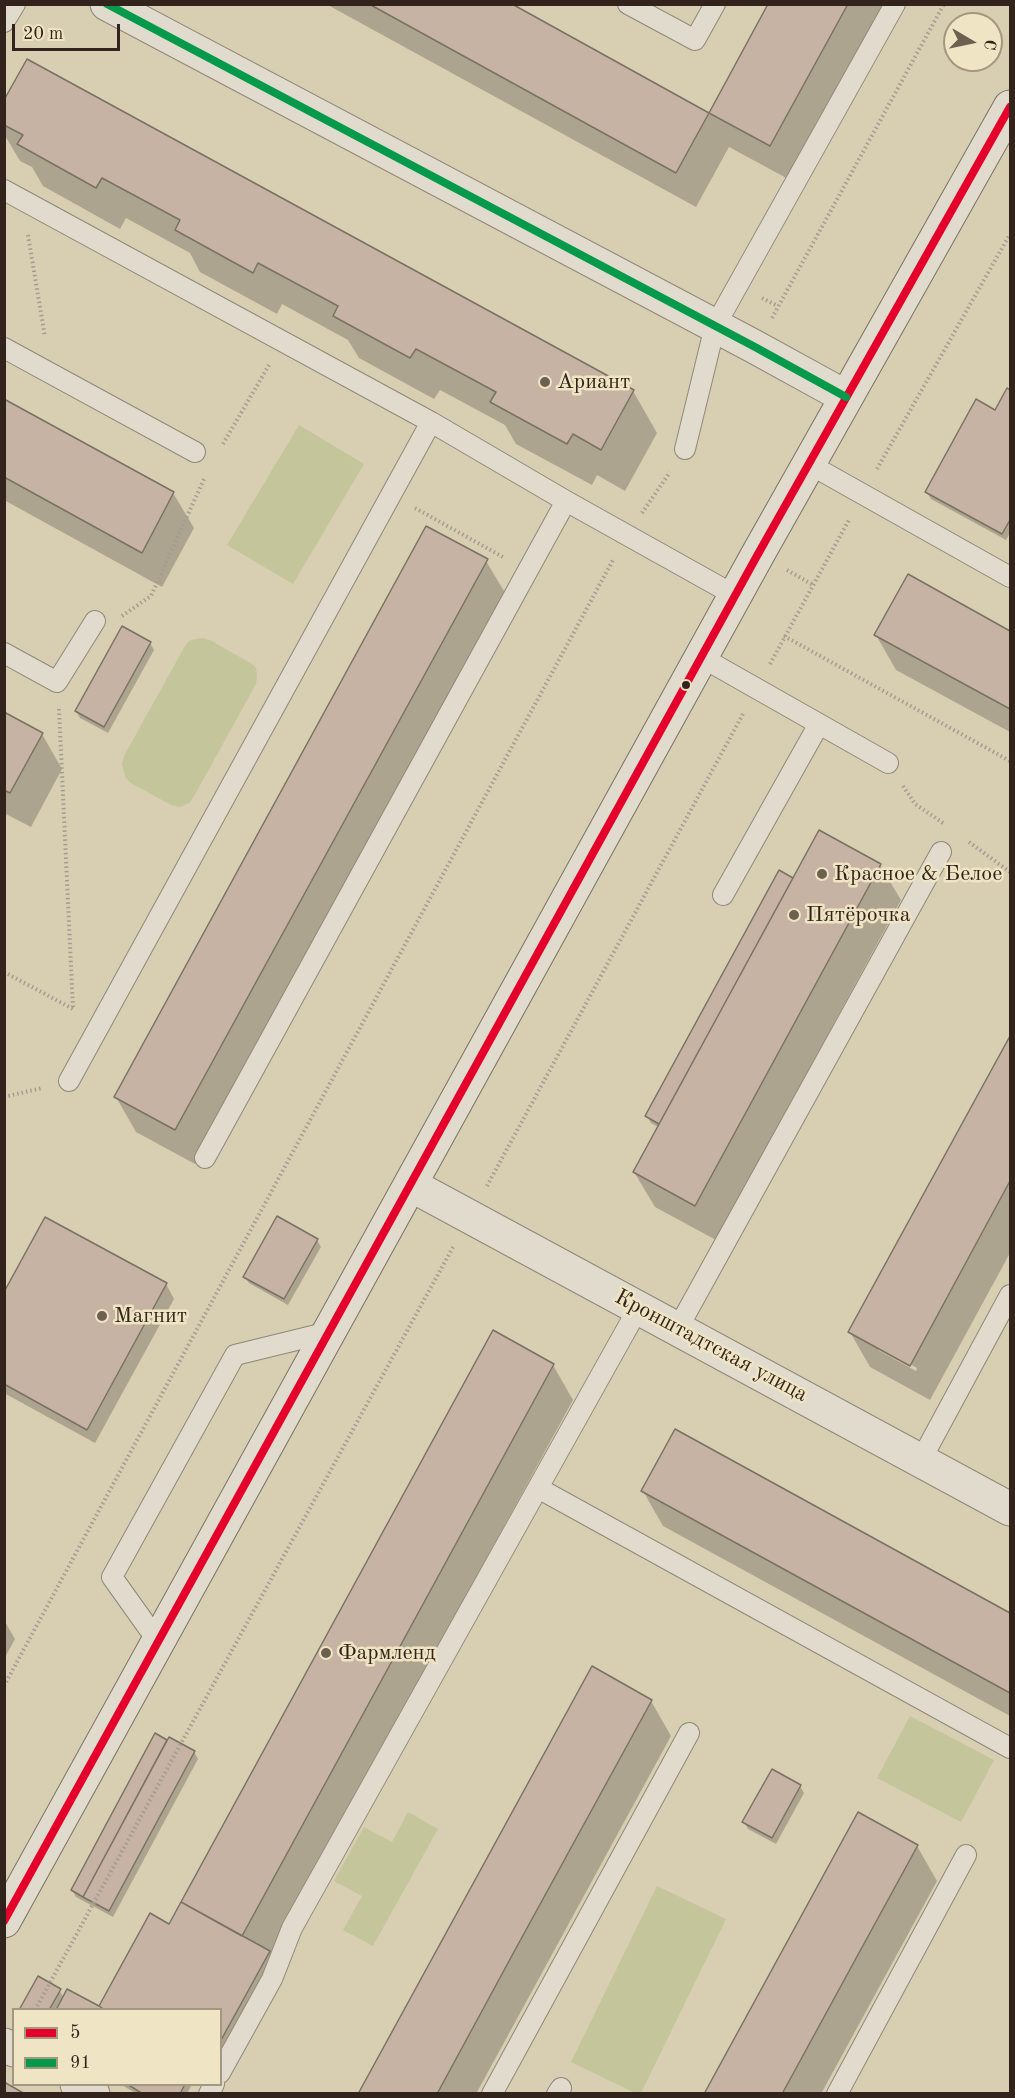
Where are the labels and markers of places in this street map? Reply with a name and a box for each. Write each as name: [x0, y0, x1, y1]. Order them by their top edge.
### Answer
place label: Ариант: [557, 369, 630, 395]
marker: Ариант: [538, 375, 552, 389]
unlabelled marker: [680, 679, 692, 691]
place label: Красное & Белое: [834, 861, 1002, 887]
marker: Красное & Белое: [815, 867, 829, 881]
place label: Пятёрочка: [806, 902, 910, 928]
marker: Пятёрочка: [787, 908, 801, 922]
place label: Магнит: [114, 1303, 187, 1329]
marker: Магнит: [95, 1309, 109, 1323]
place label: Фармленд: [338, 1640, 435, 1666]
marker: Фармленд: [319, 1646, 333, 1660]

